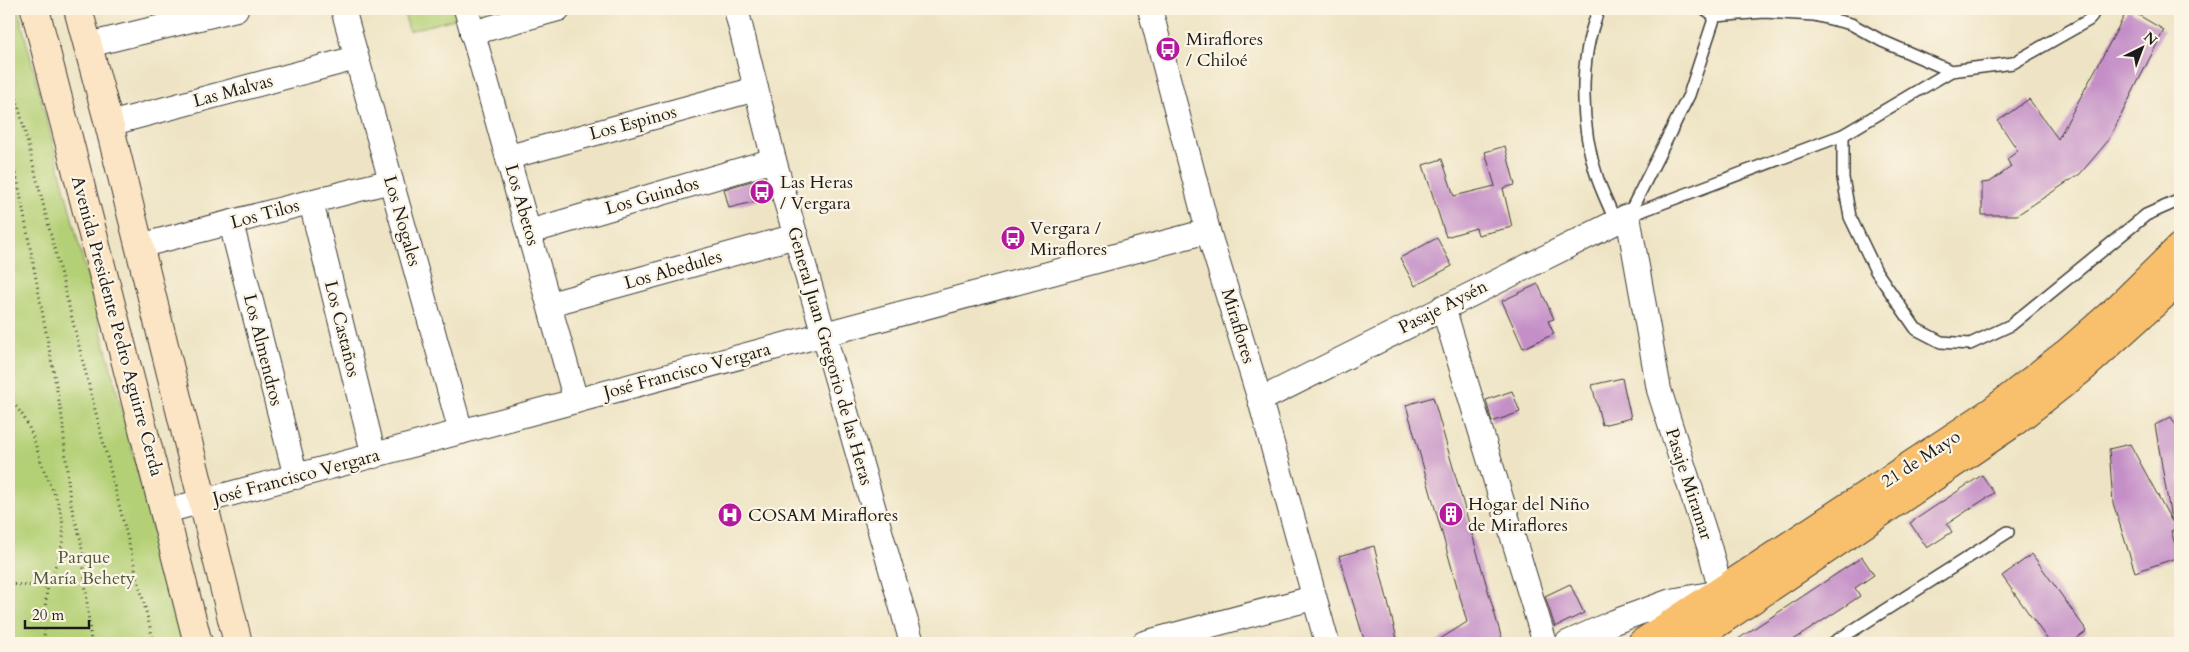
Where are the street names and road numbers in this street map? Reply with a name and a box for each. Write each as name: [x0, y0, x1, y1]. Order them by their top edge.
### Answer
street label: Las Malvas: [190, 68, 276, 114]
street label: Los Espinos: [587, 99, 679, 147]
street label: Los Abetos: [498, 161, 546, 249]
street label: Los Guindos: [602, 171, 702, 221]
street label: Avenida Presidente Pedro Aguirre Cerda: [65, 173, 169, 479]
street label: Los Nogales: [377, 173, 427, 269]
street label: Los Tilos: [228, 193, 302, 235]
street label: General Juan Gregorio de las Heras: [781, 224, 879, 488]
street label: Los Abedules: [621, 244, 725, 296]
street label: Pasaje Aysén: [1394, 273, 1493, 340]
street label: Los Castaños: [318, 278, 366, 380]
street label: Miraflores: [1215, 285, 1261, 367]
street label: Los Almendros: [237, 291, 289, 409]
street label: José Francisco Vergara: [598, 337, 773, 406]
street label: 21 de Mayo: [1877, 424, 1966, 494]
street label: Pasaje Miramar: [1659, 425, 1719, 544]
street label: José Francisco Vergara: [207, 443, 382, 512]

